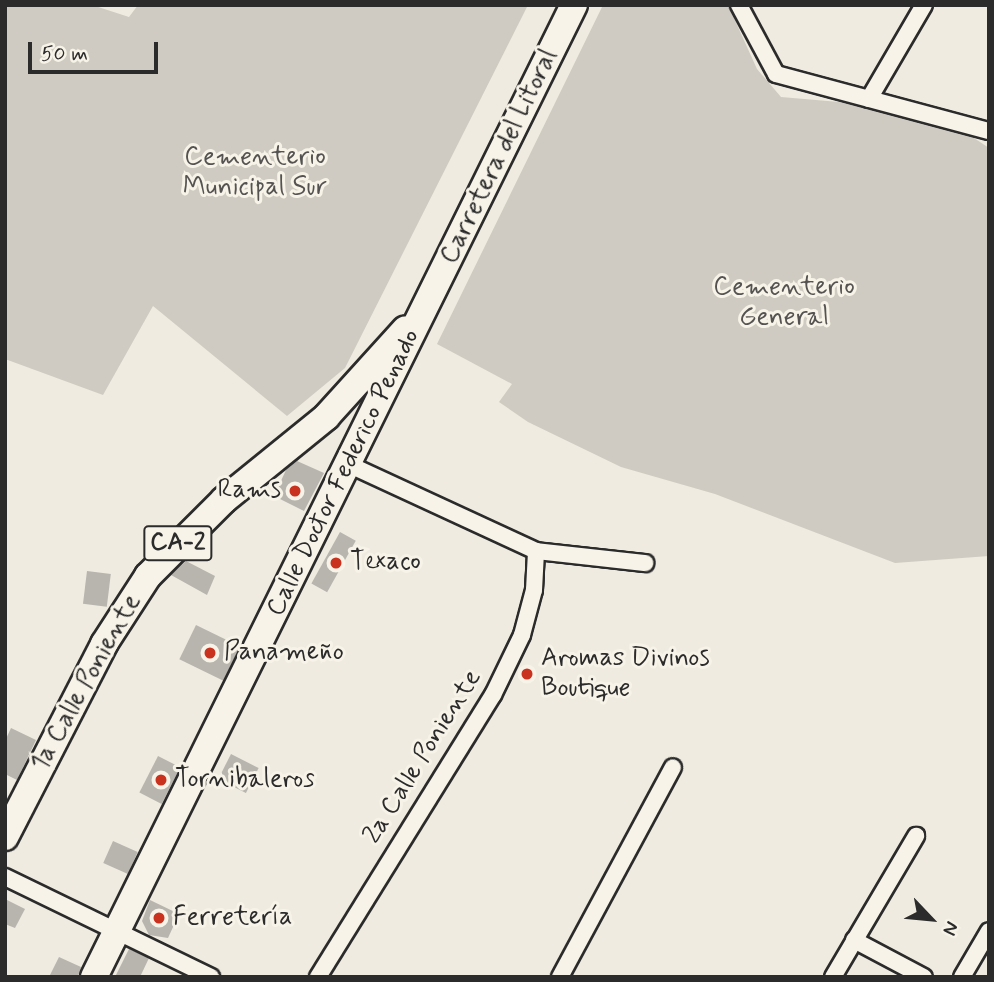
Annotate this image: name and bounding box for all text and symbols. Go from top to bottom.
scale bar [32,28,161,72]
text: 50 m [41,40,88,68]
street label: Carretera del Litoral [434,44,566,270]
park label: Cementerio Municipal Sur [182,142,328,204]
park label: Cementerio General [713,272,855,334]
street label: Calle Doctor Federico Penado [261,325,427,621]
place label: Rams [217,475,281,507]
marker: Rams [287,483,303,499]
road number: CA-2 [143,522,213,564]
place label: Texaco [350,547,421,579]
marker: Texaco [328,555,344,571]
street label: 1a Calle Poniente [25,589,149,777]
place label: Panameño [224,637,344,669]
place label: Aromas Divinos Boutique [541,643,715,704]
marker: Panameño [202,645,218,661]
street label: 2a Calle Poniente [357,664,489,850]
marker: Aromas Divinos Boutique [519,666,535,682]
place label: Tornibaleros [175,764,315,796]
marker: Tornibaleros [153,772,169,788]
north arrow [896,884,966,954]
place label: Ferretería [173,902,292,934]
marker: Ferretería [151,910,167,926]
text: N [936,917,964,940]

